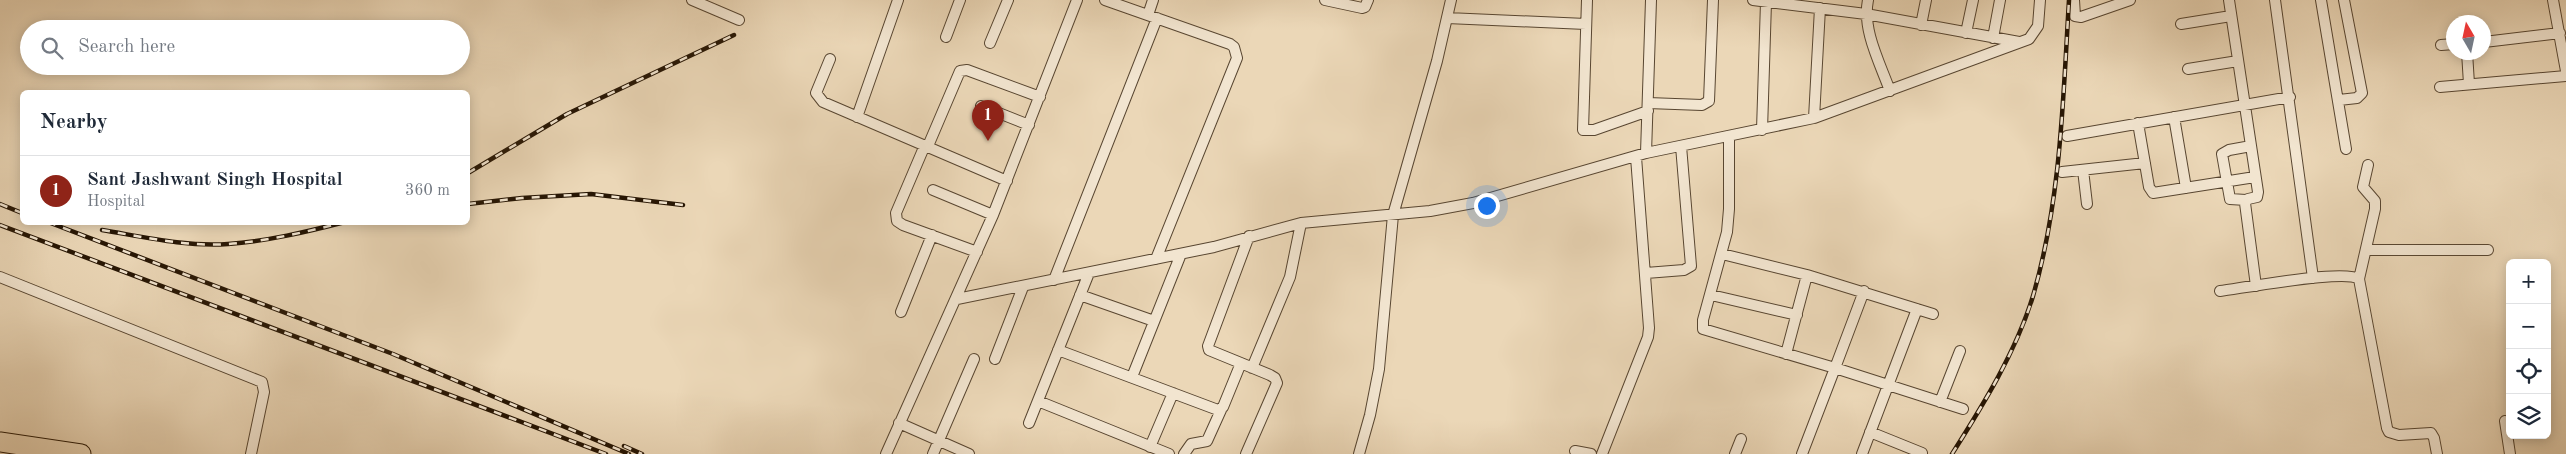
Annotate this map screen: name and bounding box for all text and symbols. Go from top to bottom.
north arrow [2446,15,2491,60]
search box [20,20,470,75]
icon: search [38,34,66,62]
text: Search here [78,38,175,57]
pin: 1 [972,100,1004,141]
text: Nearby [40,112,108,133]
text: Sant Jashwant Singh Hospital [87,171,343,190]
text: 1 [51,183,61,199]
text: 360 m [405,183,450,199]
your location [1474,193,1500,219]
text: Hospital [87,194,145,210]
map controls [2506,259,2551,439]
button: + [2506,259,2551,304]
button: − [2506,304,2551,349]
button: locate [2506,349,2551,394]
button: layers [2506,394,2551,439]

